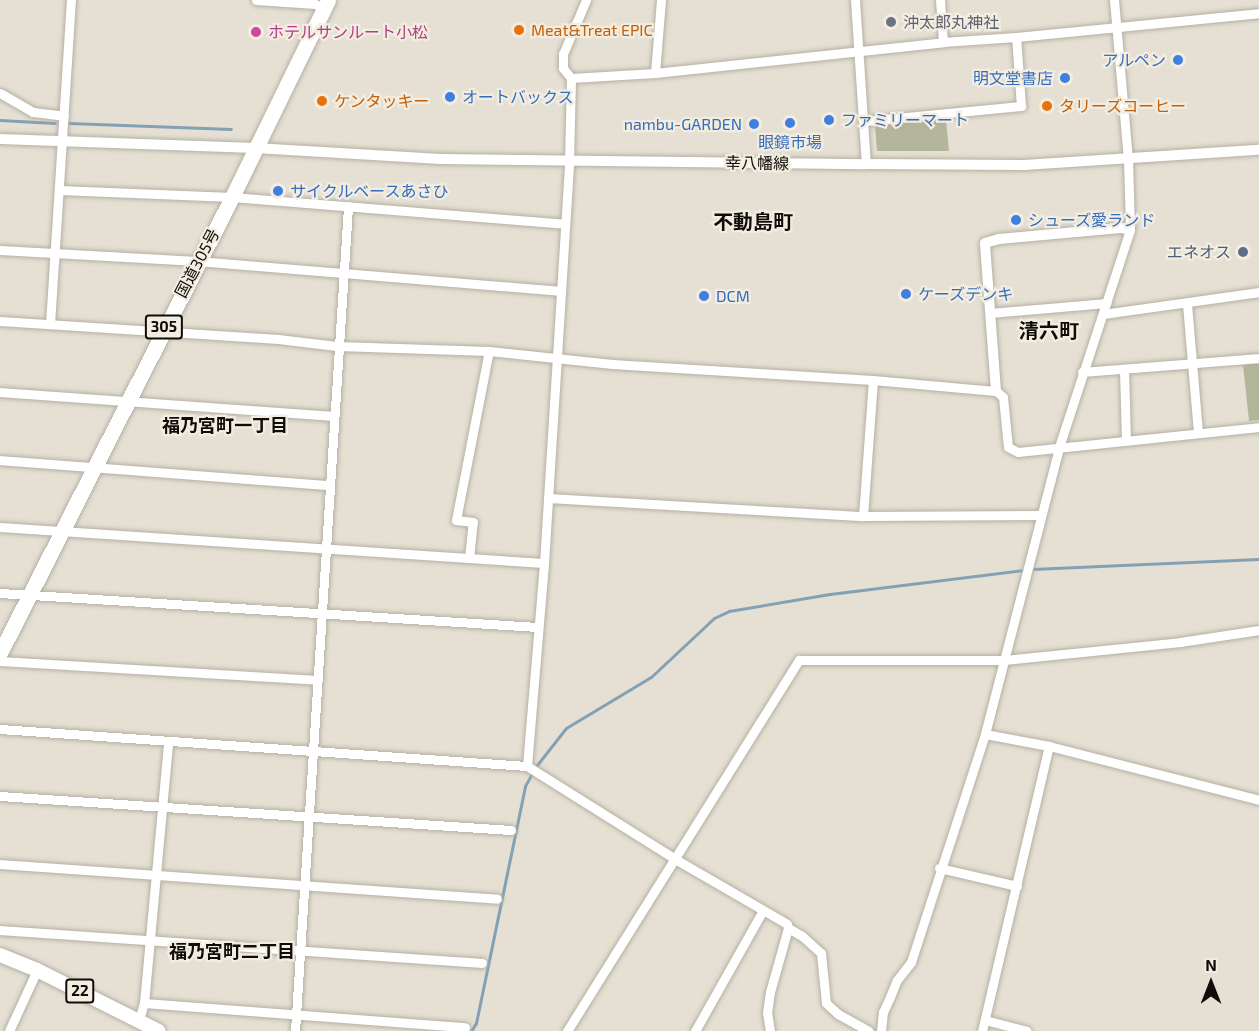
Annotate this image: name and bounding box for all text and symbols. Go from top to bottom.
place label: 沖太郎丸神社 [903,12,999,32]
marker: 沖太郎丸神社 [884,15,898,29]
place label: Meat&Treat EPIC [531,20,653,40]
place label: ホテルサンルート小松 [268,22,428,42]
marker: Meat&Treat EPIC [512,23,526,37]
marker: ホテルサンルート小松 [249,25,263,39]
place label: アルペン [1102,50,1166,70]
marker: アルペン [1171,53,1185,67]
place label: 明文堂書店 [973,68,1053,88]
marker: 明文堂書店 [1058,71,1072,85]
place label: オートバックス [462,87,574,107]
marker: オートバックス [443,90,457,104]
place label: ケンタッキー [334,91,430,111]
marker: ケンタッキー [315,94,329,108]
place label: タリーズコーヒー [1059,96,1187,116]
marker: タリーズコーヒー [1040,99,1054,113]
place label: ファミリーマート [841,110,969,130]
marker: ファミリーマート [822,113,836,127]
place label: nambu-GARDEN [624,114,742,134]
marker: 眼鏡市場 [783,116,797,130]
marker: nambu-GARDEN [747,117,761,131]
place label: 眼鏡市場 [758,132,822,152]
street label: 幸八幡線 [725,153,789,173]
place label: サイクルベースあさひ [290,181,450,201]
marker: サイクルベースあさひ [271,184,285,198]
district label: 不動島町 [713,209,793,233]
place label: シューズ愛ランド [1028,210,1156,230]
marker: シューズ愛ランド [1009,213,1023,227]
street label: 国道305号 [171,225,223,301]
place label: エネオス [1167,242,1231,262]
marker: エネオス [1236,245,1250,259]
place label: ケーズデンキ [918,284,1014,304]
place label: DCM [716,286,750,306]
marker: ケーズデンキ [899,287,913,301]
marker: DCM [697,289,711,303]
road number: 305 [144,315,184,339]
district label: 清六町 [1019,318,1079,342]
district label: 福乃宮町一丁目 [162,414,288,436]
district label: 福乃宮町二丁目 [169,940,295,962]
north arrow [1181,953,1241,1013]
text: N [1205,955,1217,974]
road number: 22 [65,979,95,1003]

